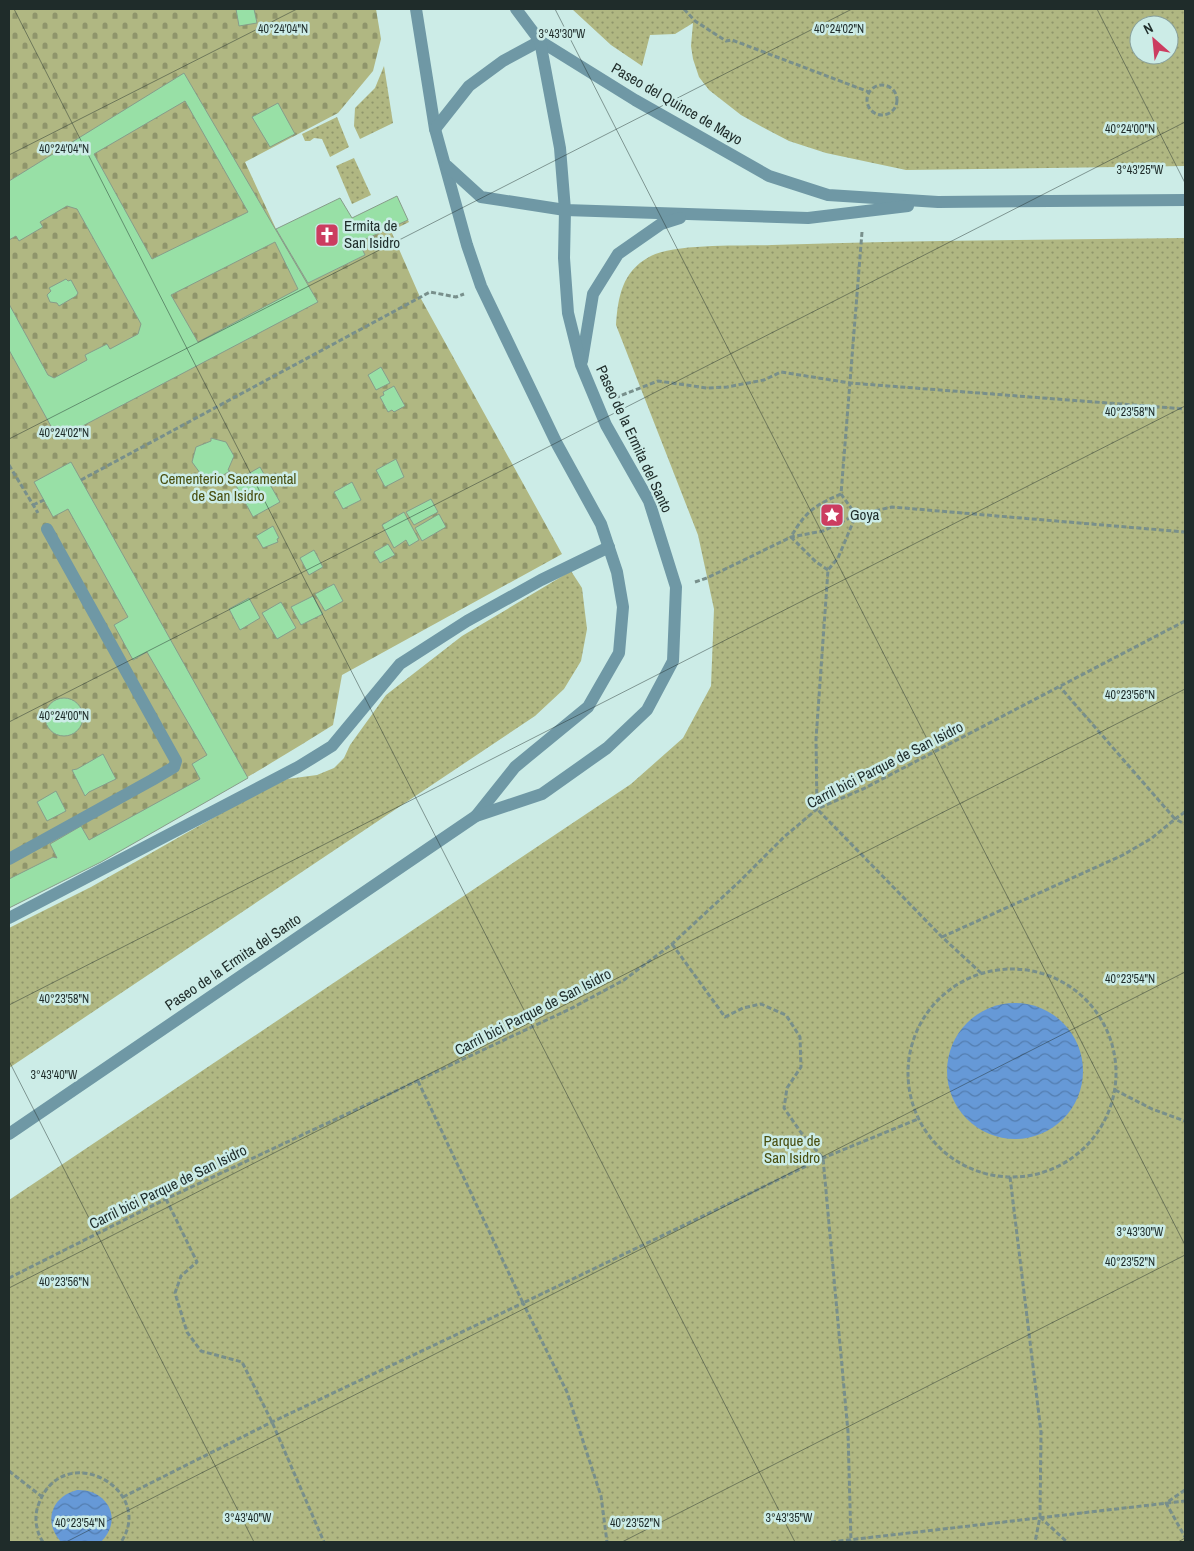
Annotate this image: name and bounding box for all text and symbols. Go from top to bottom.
north arrow [1129,15,1179,65]
text: N [1140,19,1156,38]
text: 40°24'04"N [258,21,308,37]
text: 40°24'02"N [814,21,864,37]
text: 3°43'30"W [539,26,586,42]
street label: Paseo del Quince de Mayo [608,57,747,150]
text: 40°24'00"N [1105,121,1155,137]
text: 40°24'04"N [39,141,89,157]
text: 3°43'25"W [1117,162,1164,178]
place label: Ermita de San Isidro [344,215,400,253]
church icon: Ermita de San Isidro [314,222,340,248]
street label: Paseo de la Ermita del Santo [591,362,678,516]
text: 40°23'58"N [1105,404,1155,420]
text: 40°24'02"N [39,425,89,441]
park label: Cementerio Sacramental de San Isidro [160,468,296,506]
place icon: Goya [819,502,845,528]
place label: Goya [850,504,880,525]
text: 40°23'56"N [1105,687,1155,703]
text: 40°24'00"N [39,708,89,724]
street label: Carril bici Parque de San Isidro [803,716,967,813]
street label: Paseo de la Ermita del Santo [161,908,305,1015]
street label: Carril bici Parque de San Isidro [451,963,615,1060]
text: 40°23'54"N [1105,971,1155,987]
text: 40°23'58"N [39,991,89,1007]
text: 3°43'40"W [31,1067,78,1083]
park label: Parque de San Isidro [764,1130,821,1168]
street label: Carril bici Parque de San Isidro [85,1139,250,1234]
text: 3°43'30"W [1117,1224,1164,1240]
text: 40°23'52"N [1105,1254,1155,1270]
text: 40°23'56"N [39,1274,89,1290]
text: 3°43'40"W [225,1510,272,1526]
text: 3°43'35"W [766,1510,813,1526]
text: 40°23'54"N [55,1515,105,1531]
text: 40°23'52"N [610,1515,660,1531]

